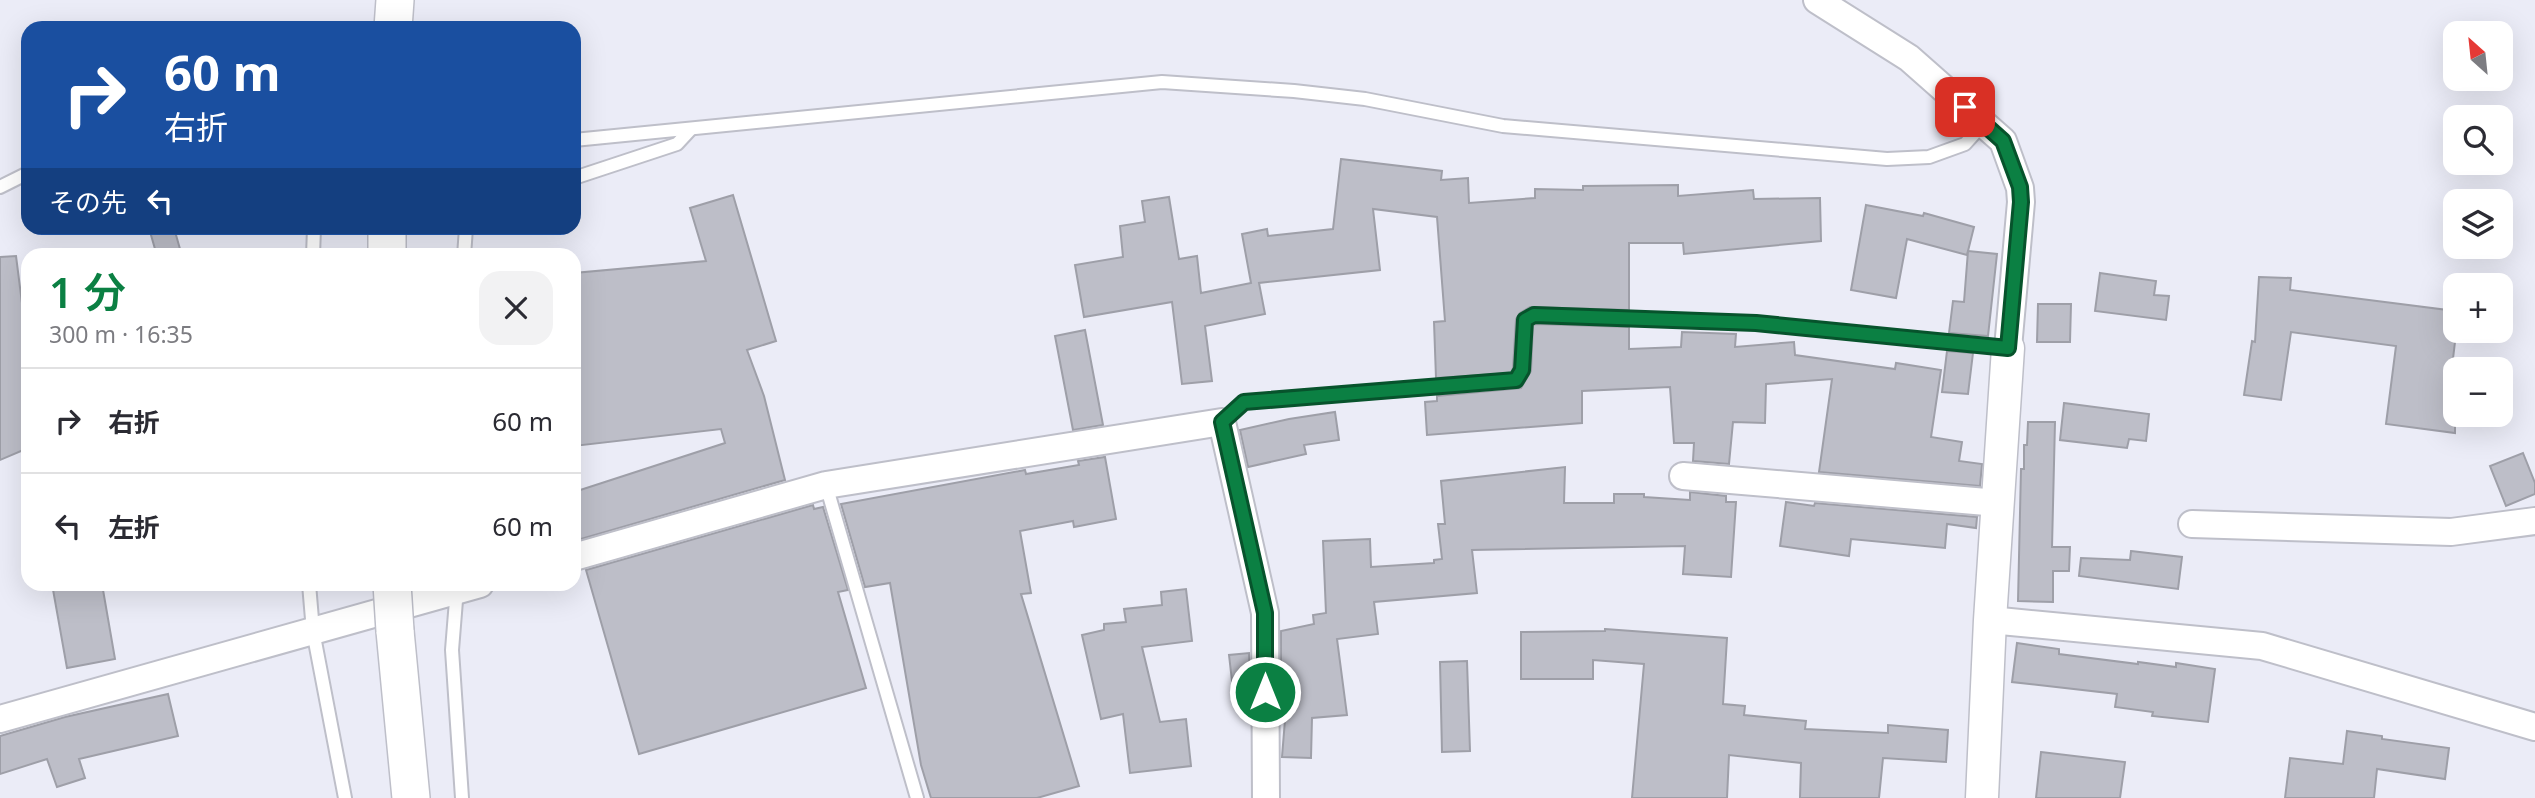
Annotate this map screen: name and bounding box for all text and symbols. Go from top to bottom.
north arrow [2443,21,2513,91]
map controls [2443,21,2513,427]
text: 60 m [164,39,281,105]
icon: right [49,49,140,140]
pin [1935,77,1995,137]
icon: arrive [1946,88,1984,126]
text: 右折 [164,105,228,148]
button: search [2443,105,2513,175]
icon: left [141,182,179,220]
text: その先 [49,184,127,220]
button: layers [2443,189,2513,259]
text: 1 分 [49,263,126,320]
button: close [479,271,553,345]
button: + [2443,273,2513,343]
text: 300 m · 16:35 [49,318,193,350]
button: − [2443,357,2513,427]
icon: right [49,402,87,440]
text: 60 m [492,403,553,439]
text: 右折 [108,404,160,440]
icon: left [49,507,87,545]
text: 60 m [492,508,553,544]
text: 左折 [108,509,160,545]
position arrow [1228,655,1302,729]

